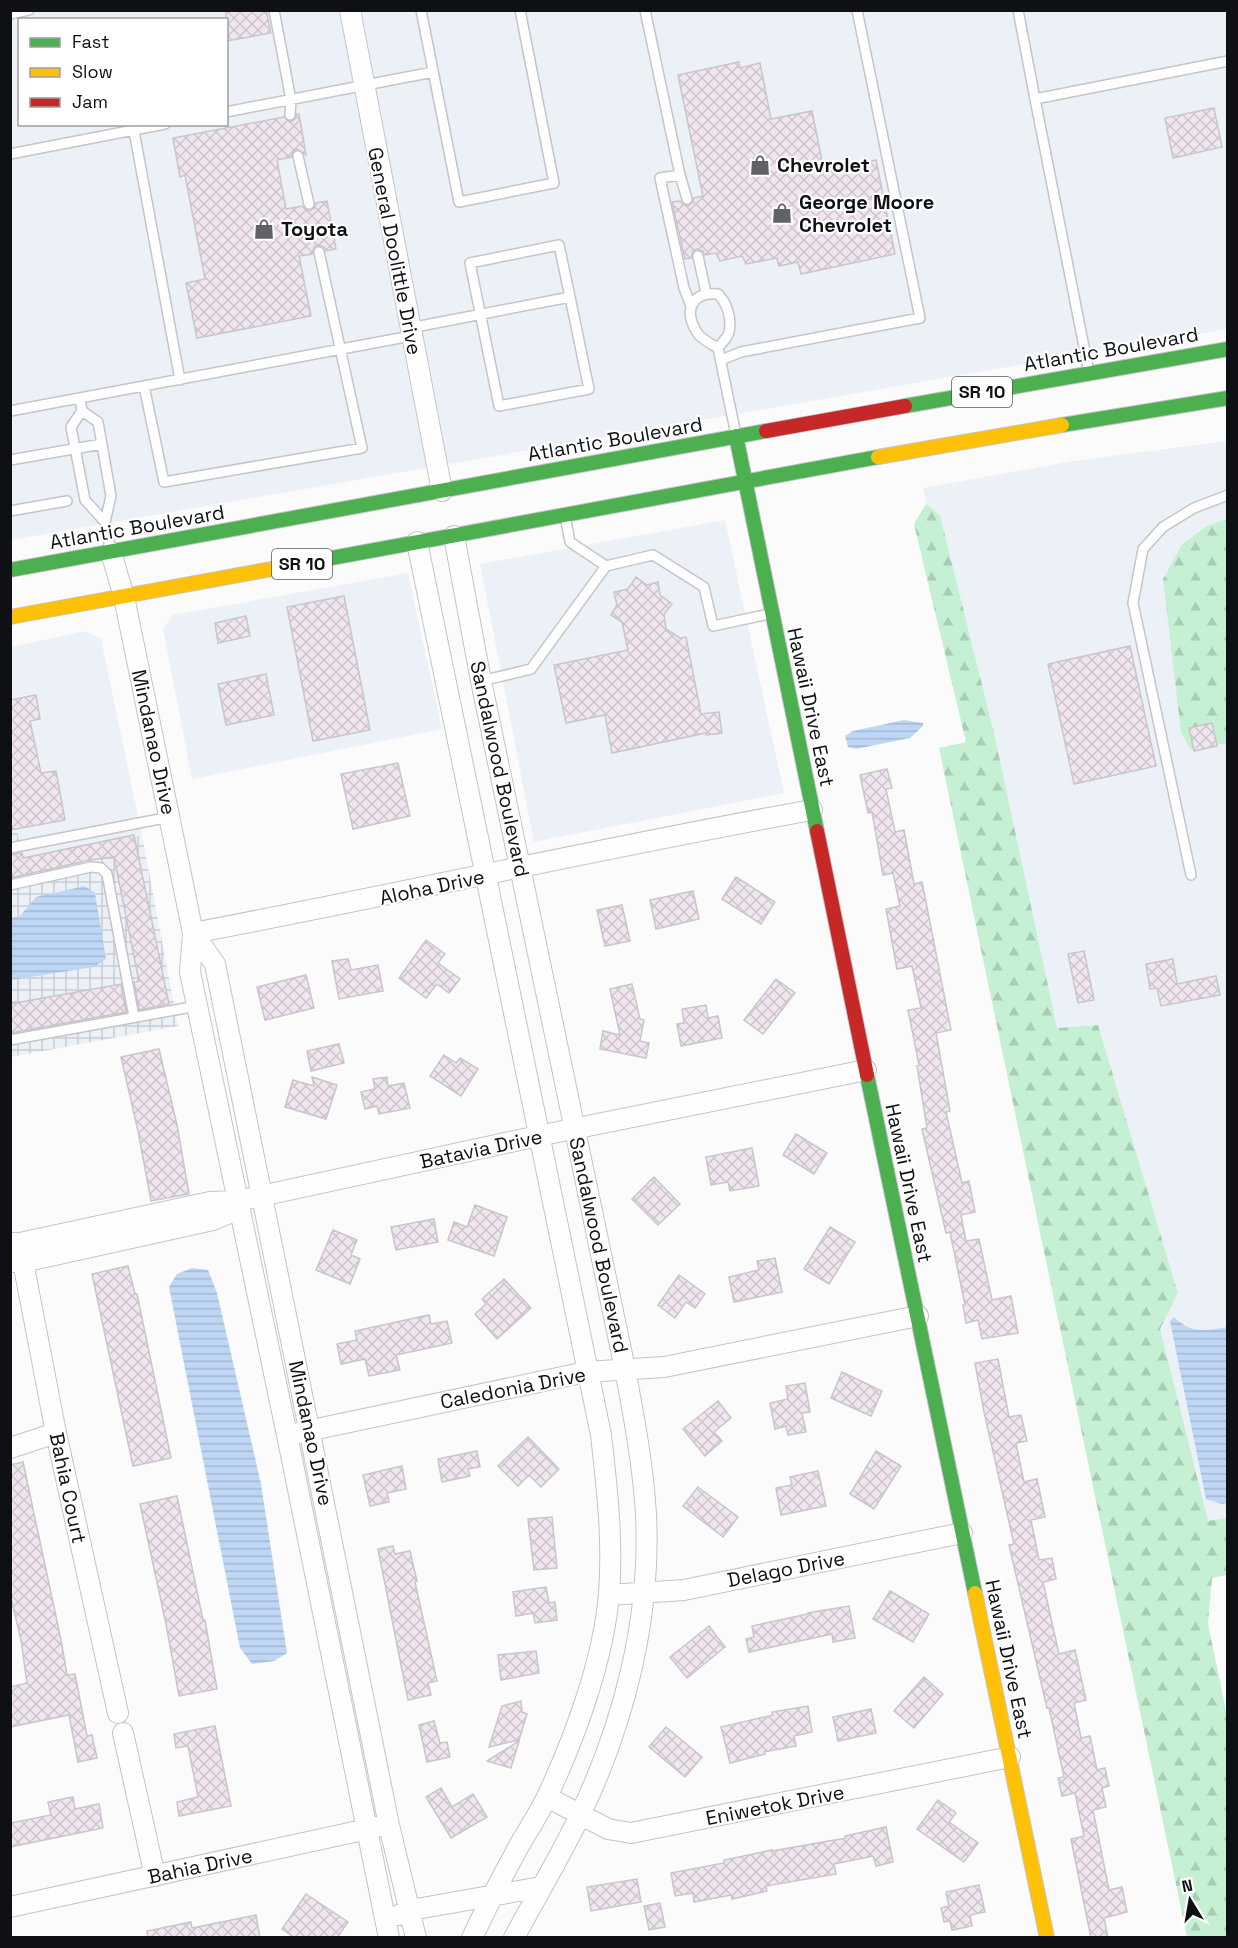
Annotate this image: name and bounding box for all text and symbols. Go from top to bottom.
legend [18,18,228,126]
text: Fast [72,30,109,53]
text: Slow [72,60,113,83]
text: Jam [72,90,108,113]
street label: General Doolittle Drive [362,145,428,357]
place label: Chevrolet [777,152,870,178]
shop icon: Chevrolet [748,153,772,177]
place label: George Moore Chevrolet [799,189,934,238]
shop icon: George Moore Chevrolet [770,201,794,225]
place label: Toyota [281,216,348,242]
shop icon: Toyota [252,217,276,241]
street label: Atlantic Boulevard [1021,321,1201,377]
road number: SR 10 [952,377,1012,407]
street label: Atlantic Boulevard [525,411,705,467]
street label: Atlantic Boulevard [47,499,227,555]
road number: SR 10 [272,549,332,579]
street label: Hawaii Drive East [781,625,841,789]
street label: Sandalwood Boulevard [464,659,536,879]
street label: Mindanao Drive [126,667,182,817]
street label: Aloha Drive [377,863,487,911]
street label: Hawaii Drive East [879,1101,939,1265]
street label: Batavia Drive [417,1123,545,1175]
street label: Sandalwood Boulevard [563,1135,635,1355]
street label: Mindanao Drive [283,1358,339,1508]
street label: Caledonia Drive [438,1361,588,1415]
street label: Bahia Court [44,1430,92,1546]
street label: Delago Drive [725,1545,847,1593]
street label: Hawaii Drive East [979,1577,1039,1741]
street label: Eniwetok Drive [703,1779,847,1831]
street label: Bahia Drive [145,1842,255,1890]
north arrow [1160,1870,1220,1930]
text: N [1180,1874,1195,1897]

